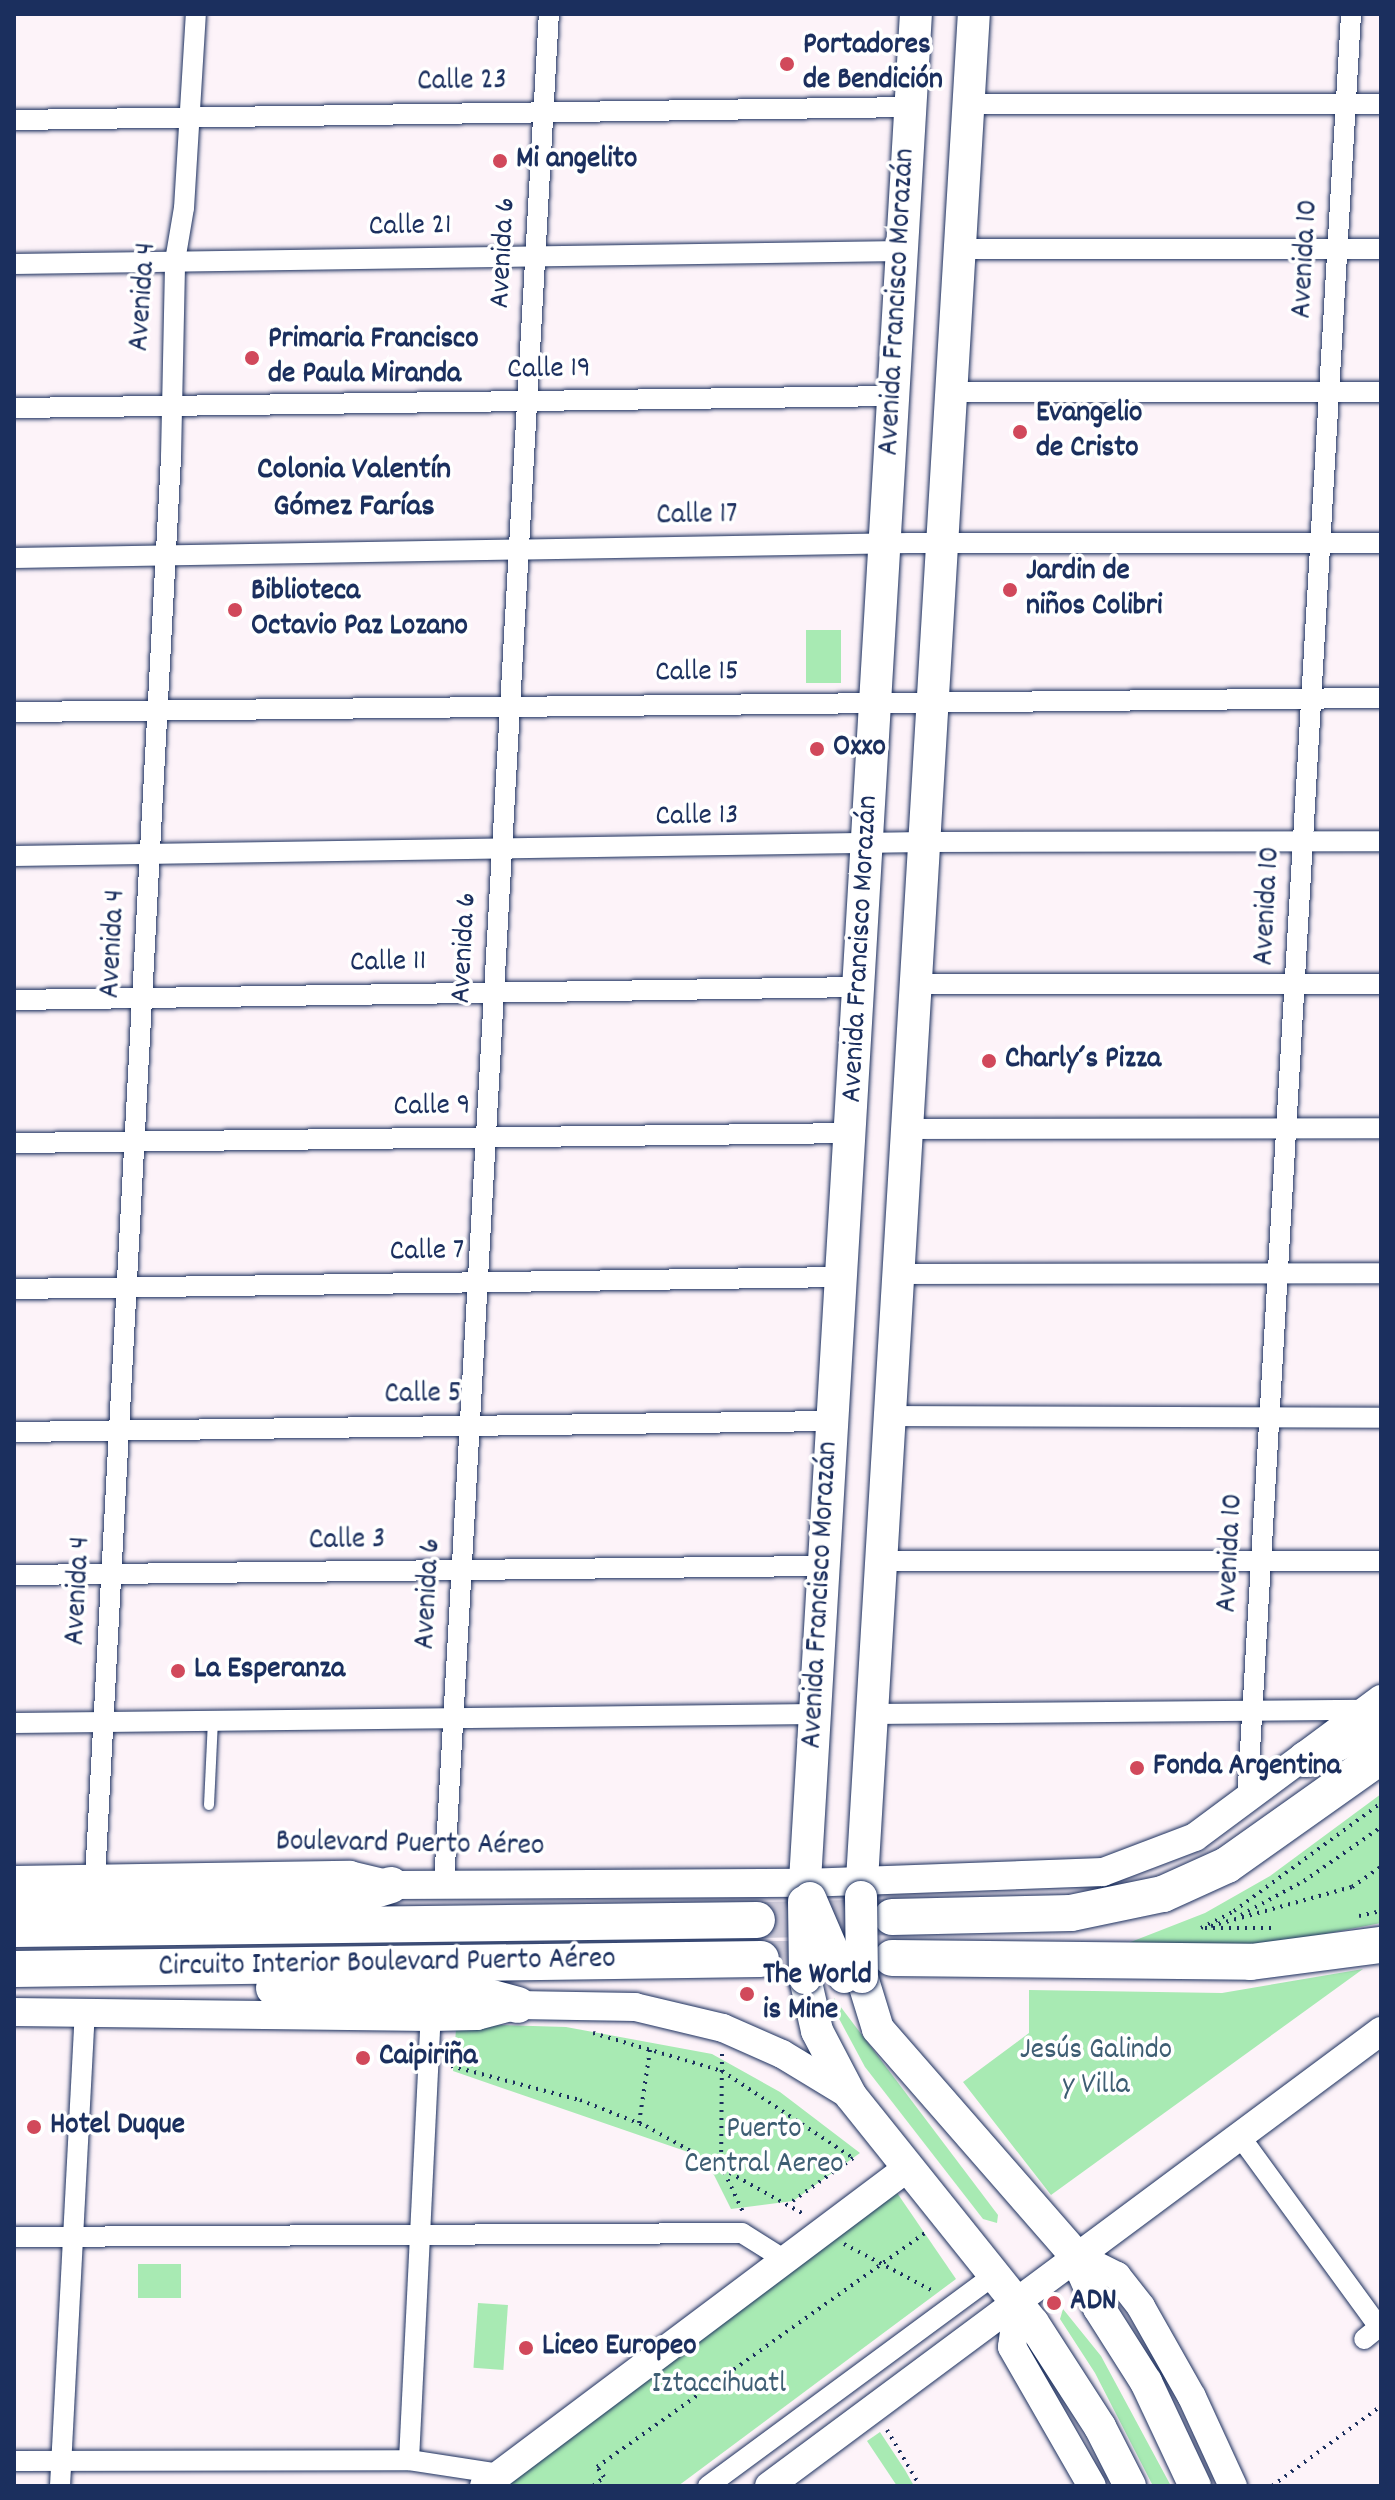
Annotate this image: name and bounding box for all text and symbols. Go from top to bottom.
place label: Portadores de Bendición [803,29,943,100]
marker: Portadores de Bendición [778,55,796,73]
street label: Calle 23 [417,64,507,102]
place label: Mi angelito [516,143,637,179]
street label: Avenida Francisco Morazán [873,147,925,457]
marker: Mi angelito [491,152,509,170]
street label: Avenida 6 [484,197,526,309]
street label: Avenida 10 [1286,198,1328,320]
street label: Calle 21 [368,209,452,247]
street label: Avenida 4 [123,241,167,353]
place label: Primaria Francisco de Paula Miranda [268,323,479,394]
marker: Primaria Francisco de Paula Miranda [243,349,261,367]
street label: Calle 19 [507,352,591,390]
place label: Evangelio de Cristo [1036,397,1142,468]
marker: Evangelio de Cristo [1011,423,1029,441]
district label: Colonia Valentín Gómez Farías [257,453,451,528]
street label: Calle 17 [656,498,738,536]
place label: Jardin de niños Colibri [1026,555,1162,626]
place label: Biblioteca Octavio Paz Lozano [251,575,468,646]
marker: Jardin de niños Colibri [1001,581,1019,599]
marker: Biblioteca Octavio Paz Lozano [226,601,244,619]
street label: Calle 15 [655,655,739,693]
place label: Oxxo [833,731,886,767]
marker: Oxxo [808,740,826,758]
street label: Avenida Francisco Morazán [836,794,888,1104]
street label: Calle 13 [655,799,739,837]
street label: Avenida 10 [1248,845,1290,967]
street label: Avenida 4 [94,889,136,999]
street label: Avenida 6 [445,892,487,1004]
street label: Calle 11 [350,945,426,983]
place label: Charly´s Pizza [1005,1043,1161,1079]
marker: Charly´s Pizza [980,1052,998,1070]
street label: Calle 9 [393,1089,471,1127]
street label: Calle 7 [389,1234,465,1272]
street label: Calle 5 [384,1377,462,1415]
street label: Avenida Francisco Morazán [796,1440,848,1750]
street label: Avenida 10 [1211,1492,1253,1614]
street label: Calle 3 [308,1523,386,1561]
street label: Avenida 4 [59,1536,101,1646]
street label: Avenida 6 [409,1538,451,1650]
place label: La Esperanza [194,1653,345,1689]
marker: La Esperanza [169,1662,187,1680]
place label: Fonda Argentina [1153,1750,1341,1786]
marker: Fonda Argentina [1128,1759,1146,1777]
street label: Boulevard Puerto Aéreo [275,1826,545,1866]
street label: Circuito Interior Boulevard Puerto Aéreo [158,1943,616,1987]
place label: The World is Mine [763,1959,872,2030]
marker: The World is Mine [738,1985,756,2003]
park label: Jesús Galindo y Villa [1020,2034,1172,2104]
place label: Caipiriña [379,2040,477,2076]
marker: Caipiriña [354,2049,372,2067]
place label: Hotel Duque [50,2109,185,2145]
park label: Puerto Central Aereo [684,2113,844,2184]
marker: Hotel Duque [25,2118,43,2136]
place label: ADN [1070,2285,1117,2321]
marker: ADN [1045,2294,1063,2312]
place label: Liceo Europeo [542,2330,697,2366]
marker: Liceo Europeo [517,2339,535,2357]
park label: Iztaccihuatl [652,2368,786,2404]

